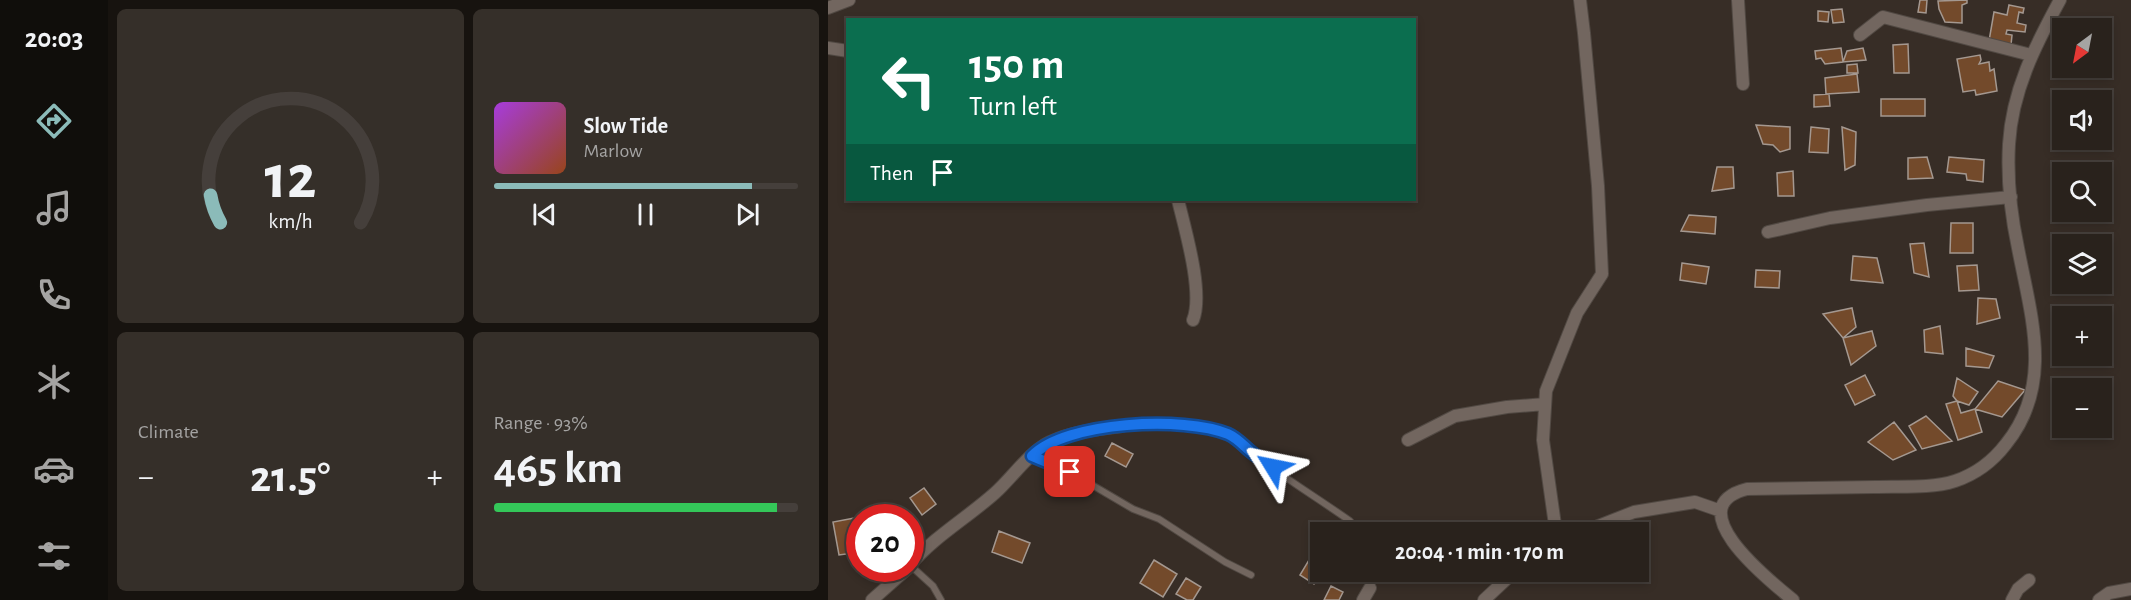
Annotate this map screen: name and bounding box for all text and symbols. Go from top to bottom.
north arrow [2052,18,2112,78]
map controls [2052,18,2112,438]
text: 20:03 [25,25,83,52]
icon: left [870,42,948,120]
text: 150 m [969,44,1064,86]
button: sound [2052,90,2112,150]
text: Turn left [969,93,1057,120]
icon: directions [33,100,75,142]
text: Slow Tide [584,115,668,137]
text: Marlow [584,141,643,161]
text: 12 [264,147,316,209]
icon: arrive [926,156,959,189]
text: Then [870,162,914,184]
button: search [2052,162,2112,222]
icon: music [33,187,75,229]
icon: previous [528,198,561,231]
icon: pause [629,198,662,231]
icon: next [731,198,764,231]
text: km/h [268,212,312,233]
button: layers [2052,234,2112,294]
icon: phone [33,274,75,316]
button: + [2052,306,2112,366]
icon: climate [33,361,75,403]
button: − [2052,378,2112,438]
text: Range · 93% [494,413,588,433]
text: Climate [138,422,199,442]
position arrow [1241,435,1305,499]
text: 465 km [494,446,623,491]
pin [1044,446,1095,497]
icon: car [33,448,75,490]
text: 21.5° [250,455,330,500]
icon: arrive [1053,455,1086,488]
text: − [138,461,154,494]
text: + [427,461,442,494]
speed limit sign: 20 [846,504,924,582]
icon: filters [33,535,75,577]
text: 20:04 · 1 min · 170 m [1395,541,1564,563]

